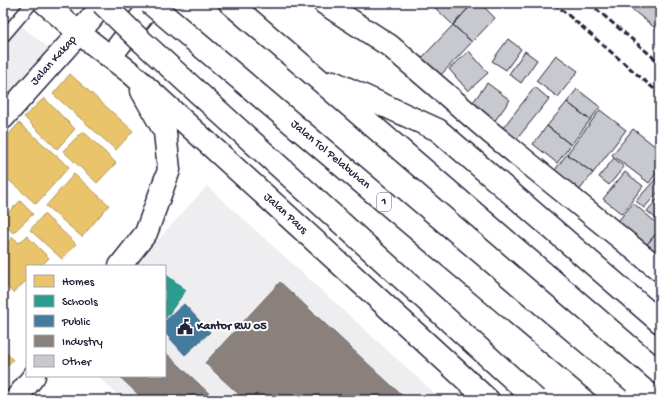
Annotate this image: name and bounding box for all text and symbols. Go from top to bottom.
street label: Jalan Kakap [28,33,80,89]
street label: Jalan Tol Pelabuhan [287,117,373,193]
street label: Jalan Paus [260,191,310,238]
road number: 1 [377,193,391,211]
legend [26,265,166,377]
text: Homes [62,276,95,290]
text: Schools [62,296,98,310]
text: Public [61,316,91,330]
public building icon: Kantor RW 05 [176,318,194,336]
place label: Kantor RW 05 [196,320,267,334]
text: Industry [62,336,103,350]
text: Other [62,356,93,370]

